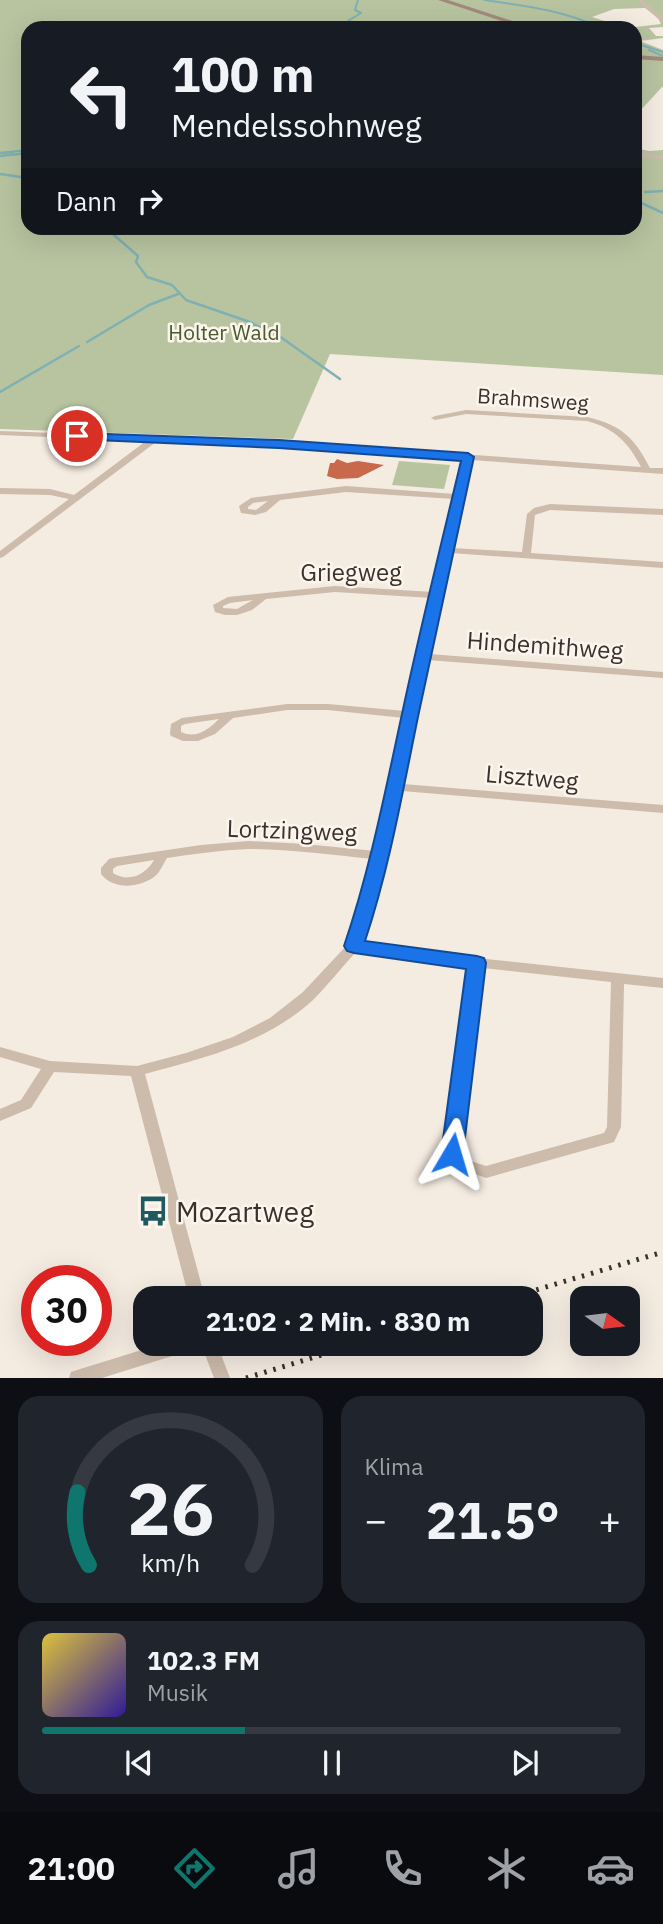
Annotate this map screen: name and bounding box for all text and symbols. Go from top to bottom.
text: 100 m [171,42,315,105]
icon: left [56,49,147,140]
text: Mendelssohnweg [171,104,422,146]
icon: right [131,182,169,220]
text: Dann [56,184,117,218]
park label: Holter Wald [168,318,280,346]
street label: Brahmsweg [476,381,590,417]
pin [47,406,107,466]
icon: arrive [58,417,96,455]
street label: Griegweg [300,556,402,588]
street label: Hindemithweg [466,624,625,666]
street label: Lisztweg [484,757,580,797]
street label: Lortzingweg [226,812,358,848]
position arrow [415,1117,489,1191]
place label: Mozartweg [176,1193,314,1230]
bus stop icon: Mozartweg [136,1194,170,1228]
speed limit sign: 30 [21,1265,112,1356]
north arrow [570,1286,640,1356]
map controls [570,1286,640,1356]
text: 21:02 · 2 Min. · 830 m [206,1304,470,1338]
text: Klima [365,1451,423,1481]
text: 26 [127,1461,214,1556]
text: 21.5° [426,1486,560,1553]
text: − [365,1495,387,1544]
text: + [598,1495,621,1544]
text: km/h [141,1546,200,1579]
text: 102.3 FM [147,1643,260,1677]
text: Musik [147,1677,208,1707]
icon: previous [120,1744,158,1782]
icon: pause [313,1744,351,1782]
icon: next [506,1744,544,1782]
icon: directions [170,1844,219,1893]
icon: music [274,1844,323,1893]
icon: phone [378,1844,427,1893]
icon: climate [482,1844,531,1893]
icon: car [586,1844,635,1893]
text: 21:00 [28,1847,115,1889]

